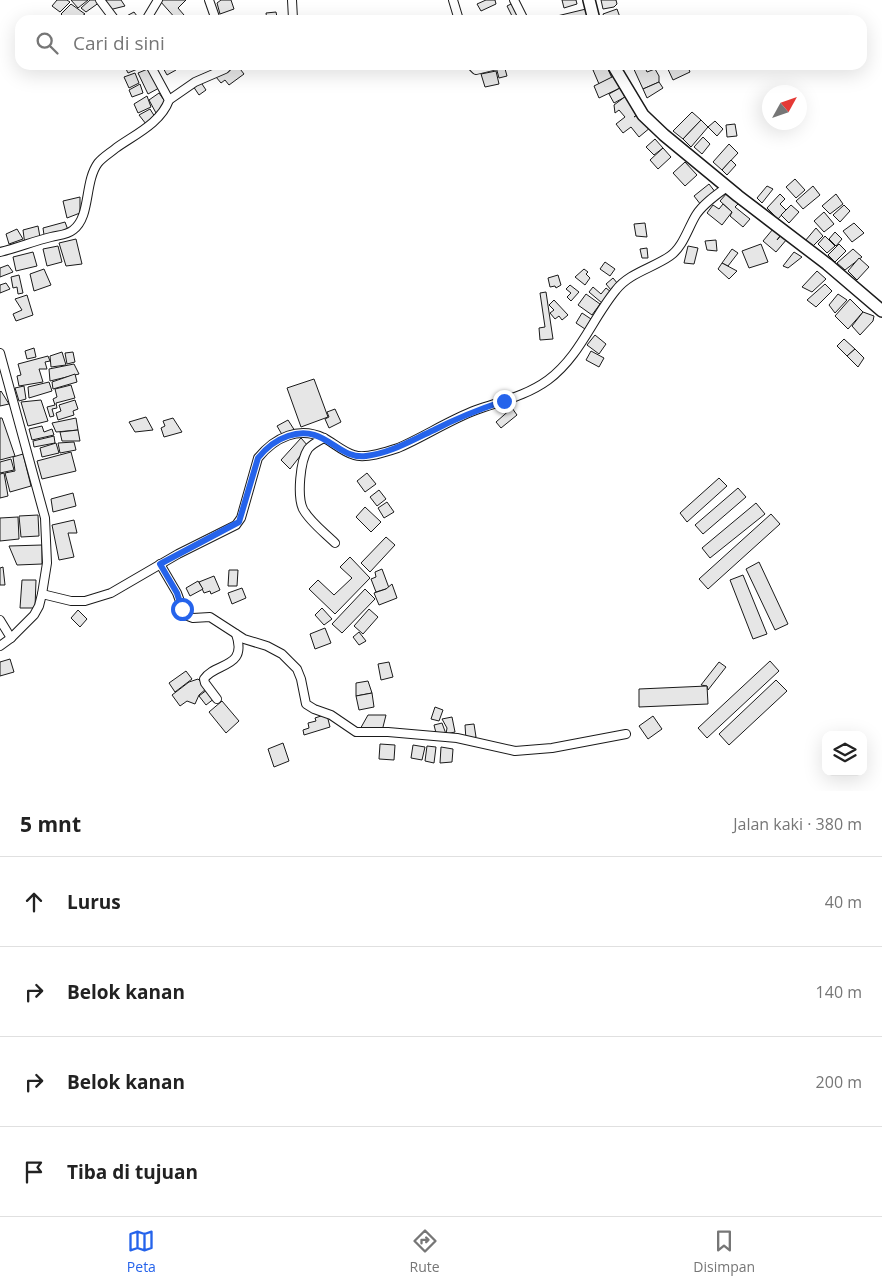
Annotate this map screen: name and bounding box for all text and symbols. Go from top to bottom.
search box [15,15,867,70]
icon: search [33,29,61,57]
text: Cari di sini [73,30,165,56]
north arrow [762,85,807,130]
route end [493,390,516,413]
route start [171,598,194,621]
map controls [822,731,867,776]
button: layers [822,731,867,776]
text: 5 mnt [20,810,81,838]
text: Jalan kaki · 380 m [733,813,862,835]
icon: ahead [20,888,48,916]
text: Lurus [67,889,121,915]
text: 40 m [825,891,862,913]
icon: right [20,978,48,1006]
text: Belok kanan [67,979,185,1005]
text: 140 m [816,981,862,1003]
icon: right [20,1068,48,1096]
text: Belok kanan [67,1069,185,1095]
text: 200 m [816,1071,862,1093]
icon: arrive [20,1158,48,1186]
text: Tiba di tujuan [67,1159,198,1185]
tab: Peta [127,1227,156,1276]
tab: Rute [410,1227,440,1276]
tab: Disimpan [693,1227,755,1276]

